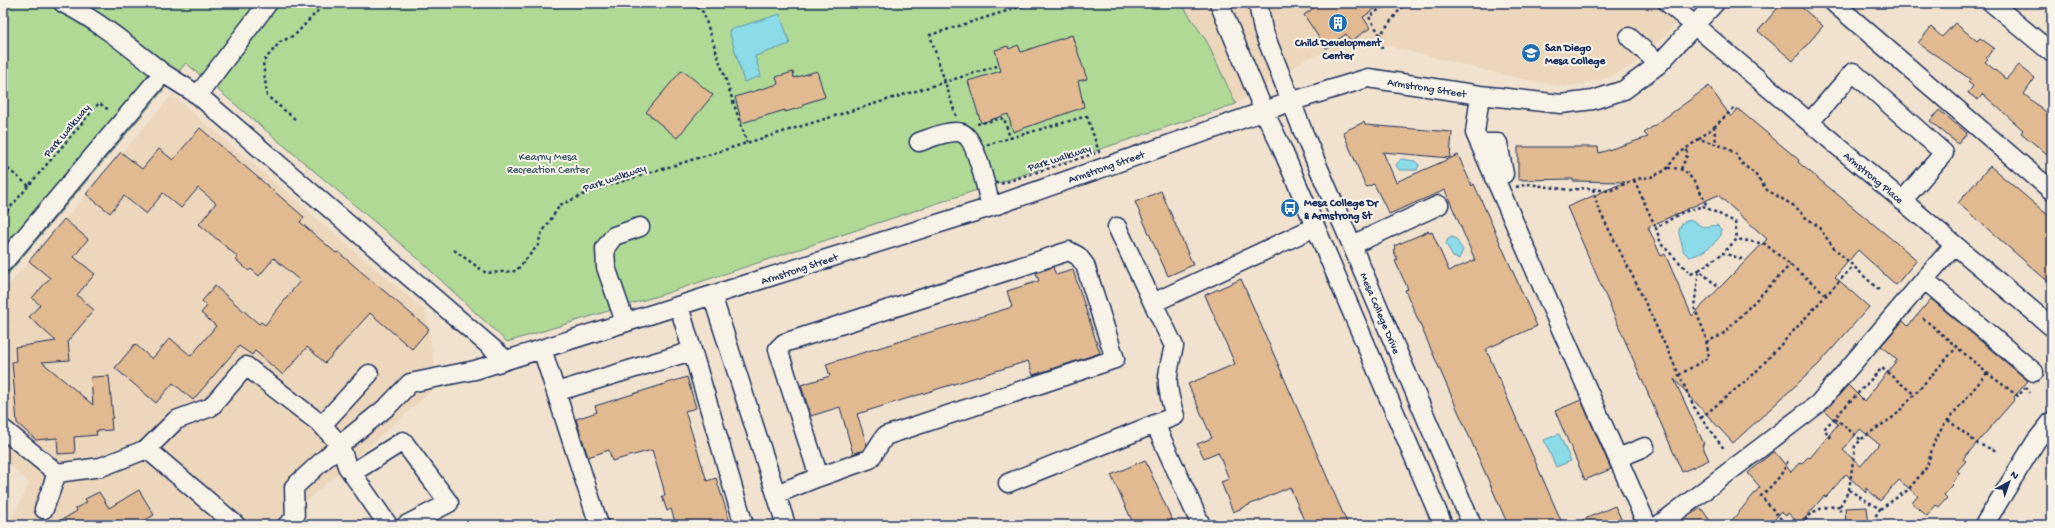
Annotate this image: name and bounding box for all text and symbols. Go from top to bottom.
building icon: Child Development Center [1327,12,1349,34]
place label: Child Development Center [1294,37,1382,63]
school or university icon: San Diego Mesa College [1520,42,1542,64]
place label: San Diego Mesa College [1545,43,1607,69]
street label: Armstrong Street [1386,77,1468,101]
street label: Park walkway [41,102,94,161]
street label: Park walkway [1026,143,1093,175]
street label: Armstrong Street [1067,149,1148,187]
street label: Armstrong Place [1840,150,1905,207]
park label: Kearny Mesa Recreation Center [507,152,590,177]
street label: Park walkway [581,162,648,196]
bus stop icon: Mesa College Dr & Armstrong St [1279,197,1301,219]
place label: Mesa College Dr & Armstrong St [1304,198,1379,224]
street label: Armstrong Street [760,251,841,288]
street label: Mesa College Drive [1357,271,1402,356]
north arrow [1989,462,2029,502]
text: N [2008,469,2021,483]

